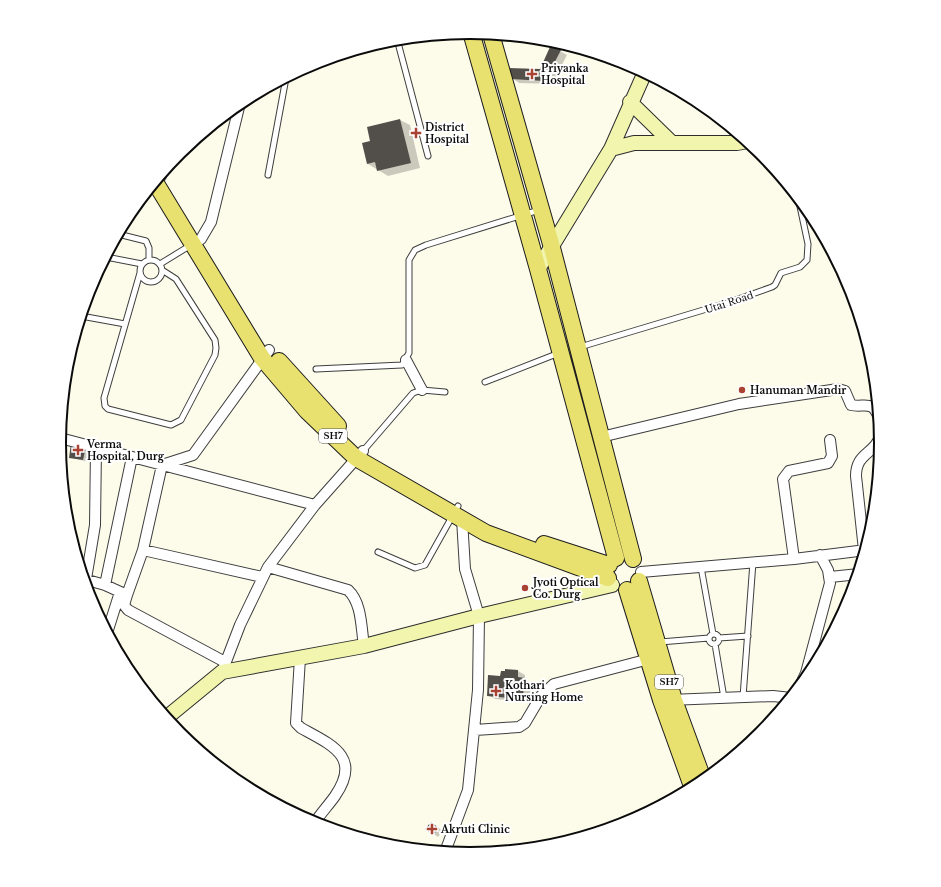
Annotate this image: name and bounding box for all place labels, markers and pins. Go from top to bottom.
place label: Priyanka Hospital [541,62,589,87]
marker: Priyanka Hospital [526,68,538,80]
place label: District Hospital [425,121,470,146]
marker: District Hospital [410,127,422,139]
place label: Hanuman Mandir [750,384,846,397]
marker: Hanuman Mandir [737,385,747,395]
place label: Verma Hospital, Durg [86,438,165,463]
marker: Verma Hospital, Durg [72,444,84,456]
place label: Jyoti Optical Co. Durg [531,576,599,601]
marker: Jyoti Optical Co. Durg [520,583,530,593]
place label: Kothari Nursing Home [505,679,583,704]
marker: Kothari Nursing Home [490,685,502,697]
marker: Akruti Clinic [426,823,438,835]
place label: Akruti Clinic [440,823,510,836]

